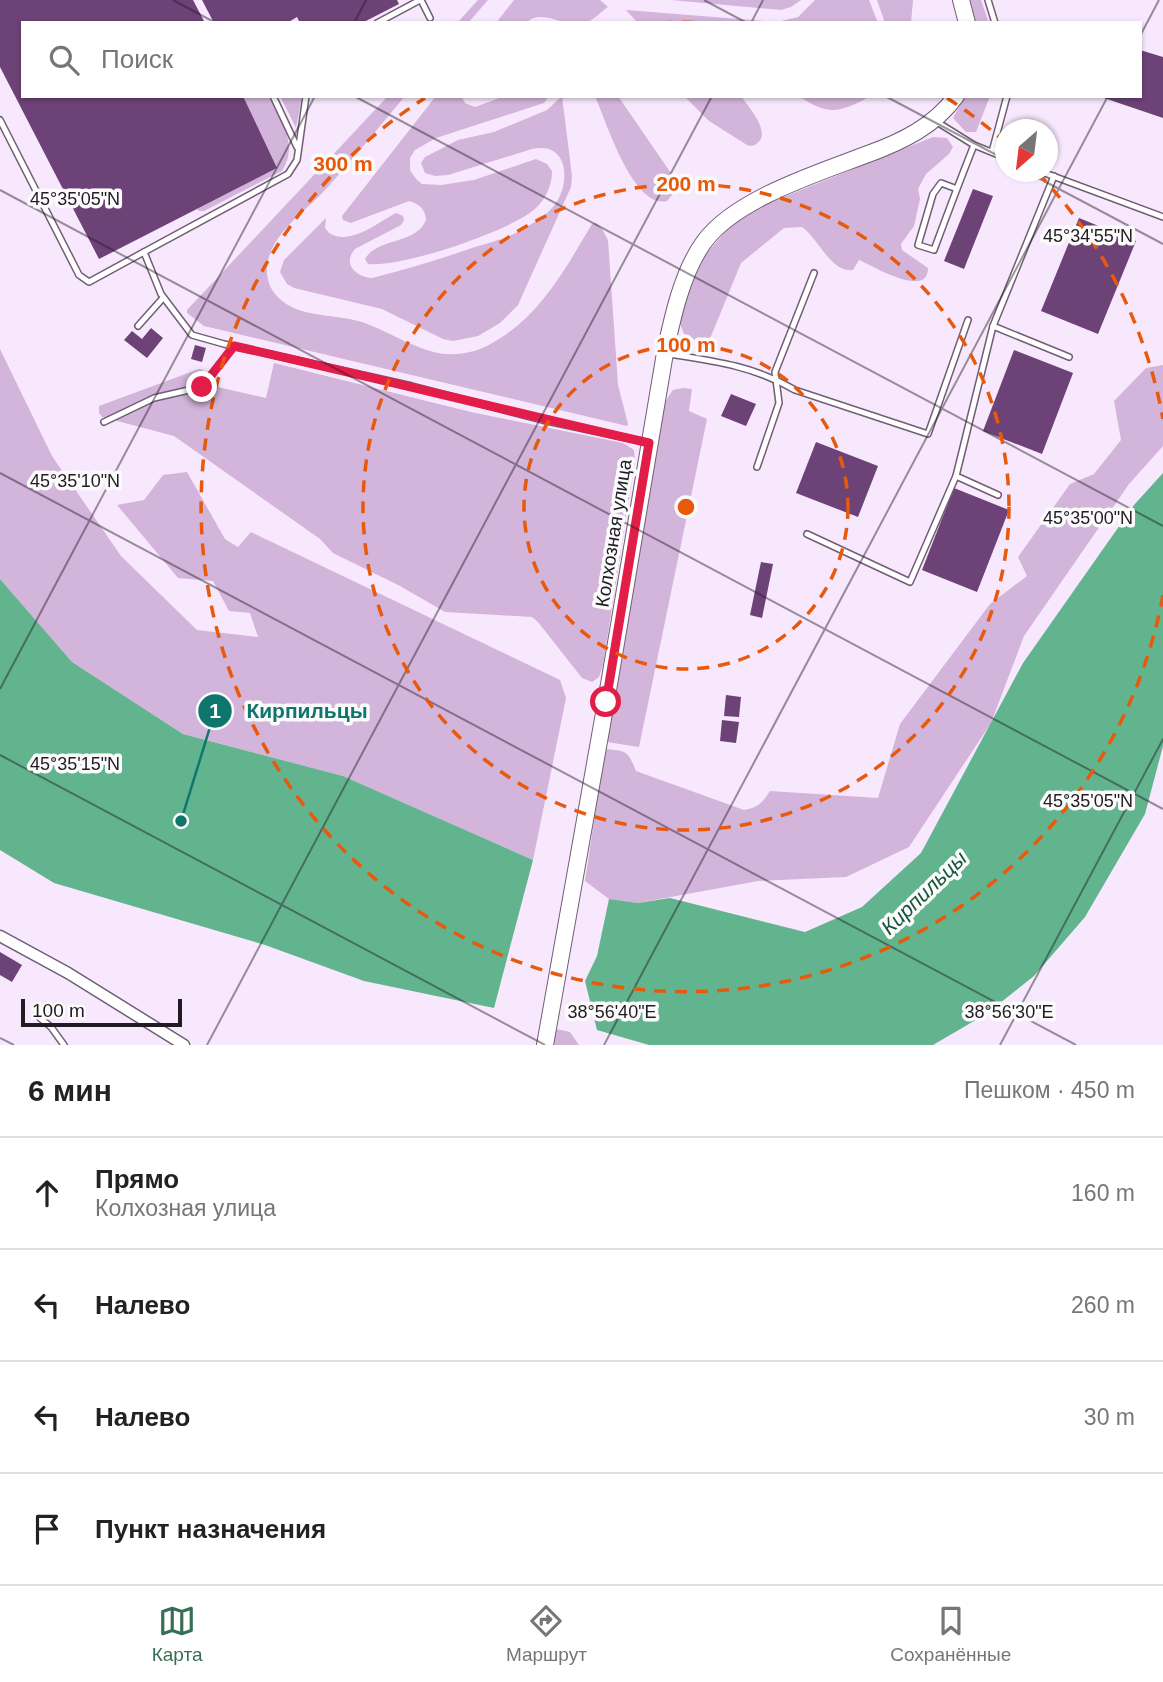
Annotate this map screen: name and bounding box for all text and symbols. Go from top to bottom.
search box [21,21,1142,98]
icon: search [45,41,83,79]
text: Поиск [101,44,173,74]
north arrow [995,119,1058,182]
text: 300 m [313,152,373,175]
text: 200 m [656,172,716,195]
text: 45°35'05"N [30,189,120,209]
text: 45°34'55"N [1043,226,1133,246]
text: 100 m [656,333,716,356]
route end [186,371,217,402]
street label: Колхозная улица [591,457,636,609]
text: 45°35'10"N [30,471,120,491]
centre of rings [674,495,698,519]
text: 45°35'00"N [1043,508,1133,528]
route start [590,686,621,717]
callout: Кирпильцы [197,690,381,732]
text: 1 [209,699,221,722]
text: Кирпильцы [246,699,368,722]
text: 45°35'15"N [30,754,120,774]
text: 45°35'05"N [1043,791,1133,811]
water label: Кирпильцы [876,846,971,939]
scale bar [21,996,182,1028]
text: 100 m [32,1000,85,1021]
text: 38°56'40"E [567,1002,657,1022]
text: 38°56'30"E [964,1002,1054,1022]
text: 6 мин [28,1074,112,1107]
text: Пешком · 450 m [964,1077,1135,1103]
text: Прямо [95,1164,179,1194]
icon: ahead [28,1174,66,1212]
text: 160 m [1071,1180,1135,1206]
text: Колхозная улица [95,1195,276,1221]
icon: left [28,1286,66,1324]
text: Налево [95,1290,190,1320]
text: 260 m [1071,1292,1135,1318]
icon: left [28,1398,66,1436]
text: Налево [95,1402,190,1432]
text: 30 m [1084,1404,1135,1430]
icon: arrive [28,1510,66,1548]
text: Пункт назначения [95,1514,326,1544]
tab: Карта [152,1602,203,1666]
tab: Маршрут [506,1602,587,1666]
tab: Сохранённые [890,1602,1011,1666]

